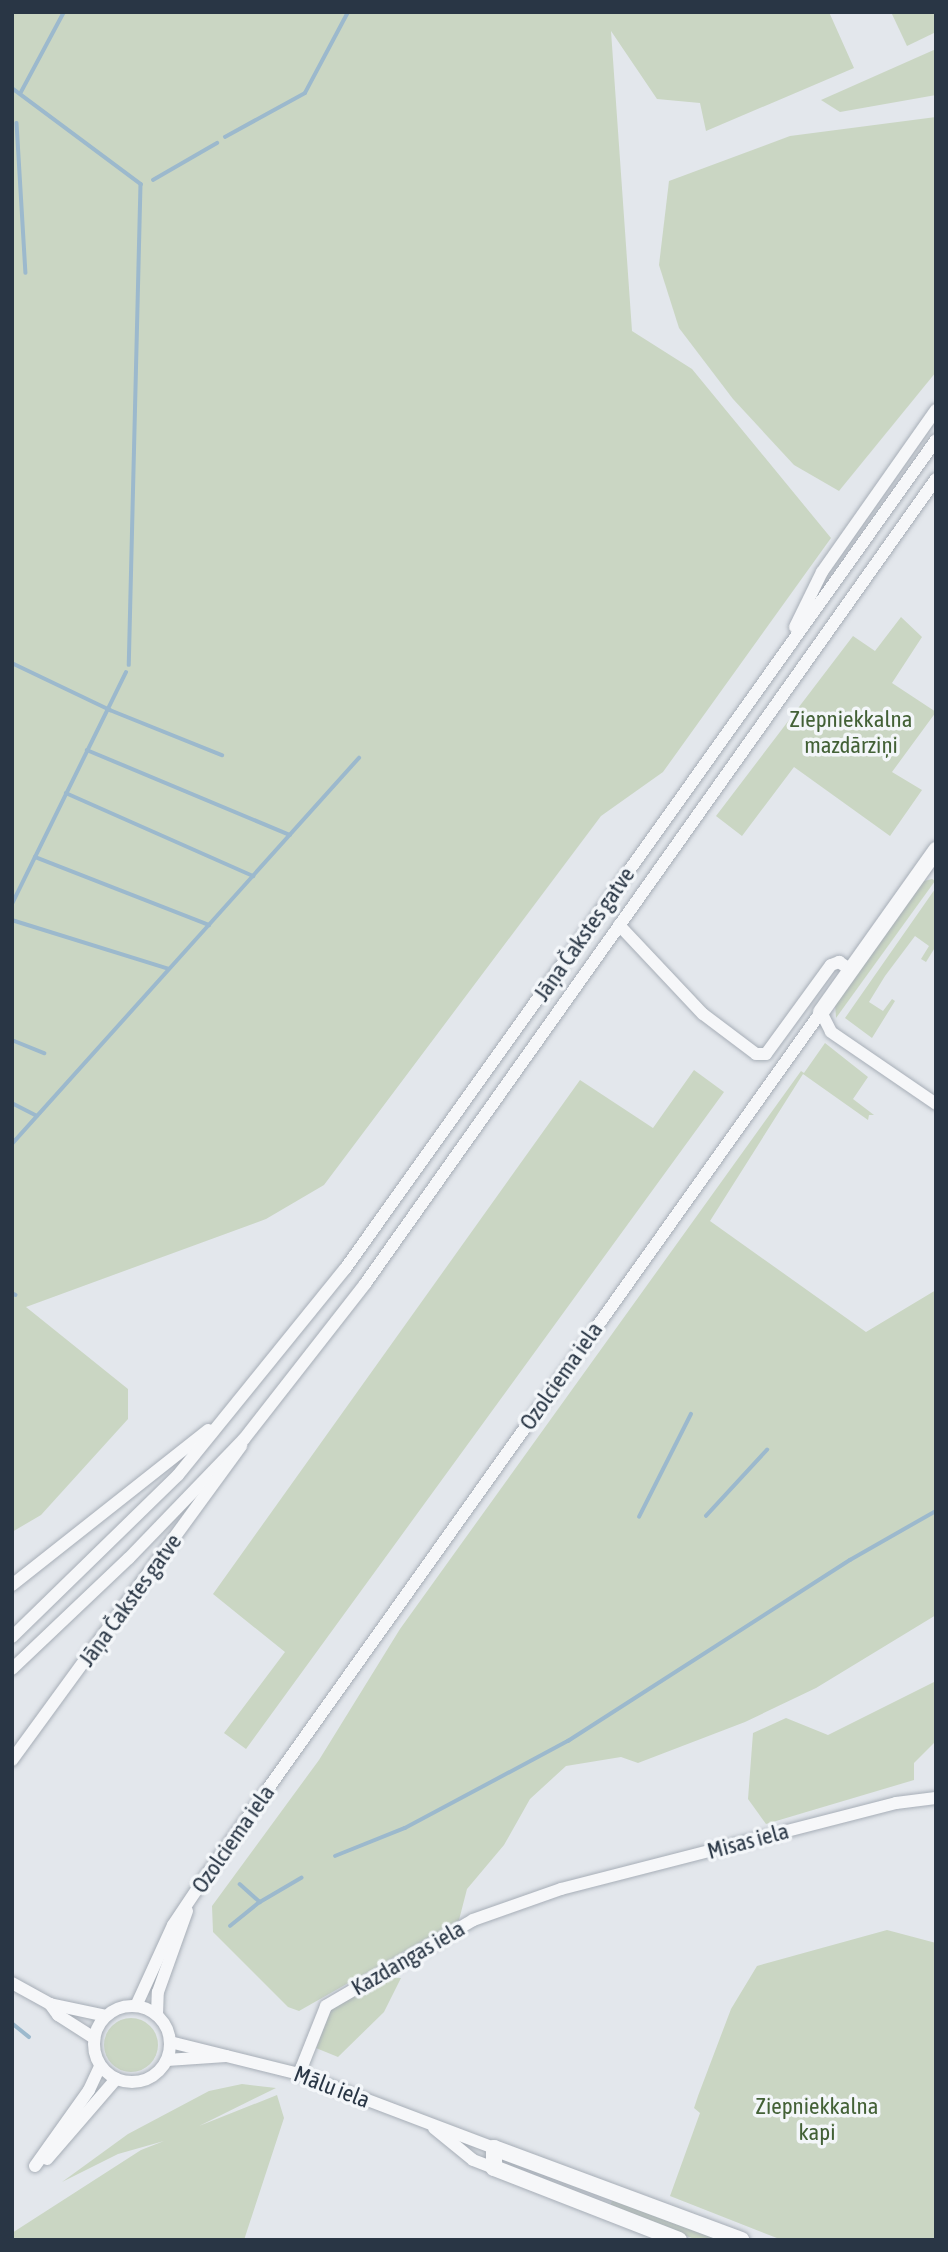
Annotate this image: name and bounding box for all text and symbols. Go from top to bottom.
park label: Ziepniekkalna mazdārziņi [790,705,912,759]
street label: Jāņa Čakstes gatve [528,862,640,1006]
street label: Ozolciema iela [514,1317,608,1435]
street label: Jāņa Čakstes gatve [73,1528,187,1672]
street label: Ozolciema iela [186,1780,280,1898]
street label: Misas iela [704,1817,792,1865]
street label: Kazdangas iela [346,1914,470,2002]
street label: Mālu iela [290,2060,374,2114]
park label: Ziepniekkalna kapi [756,2092,878,2146]

